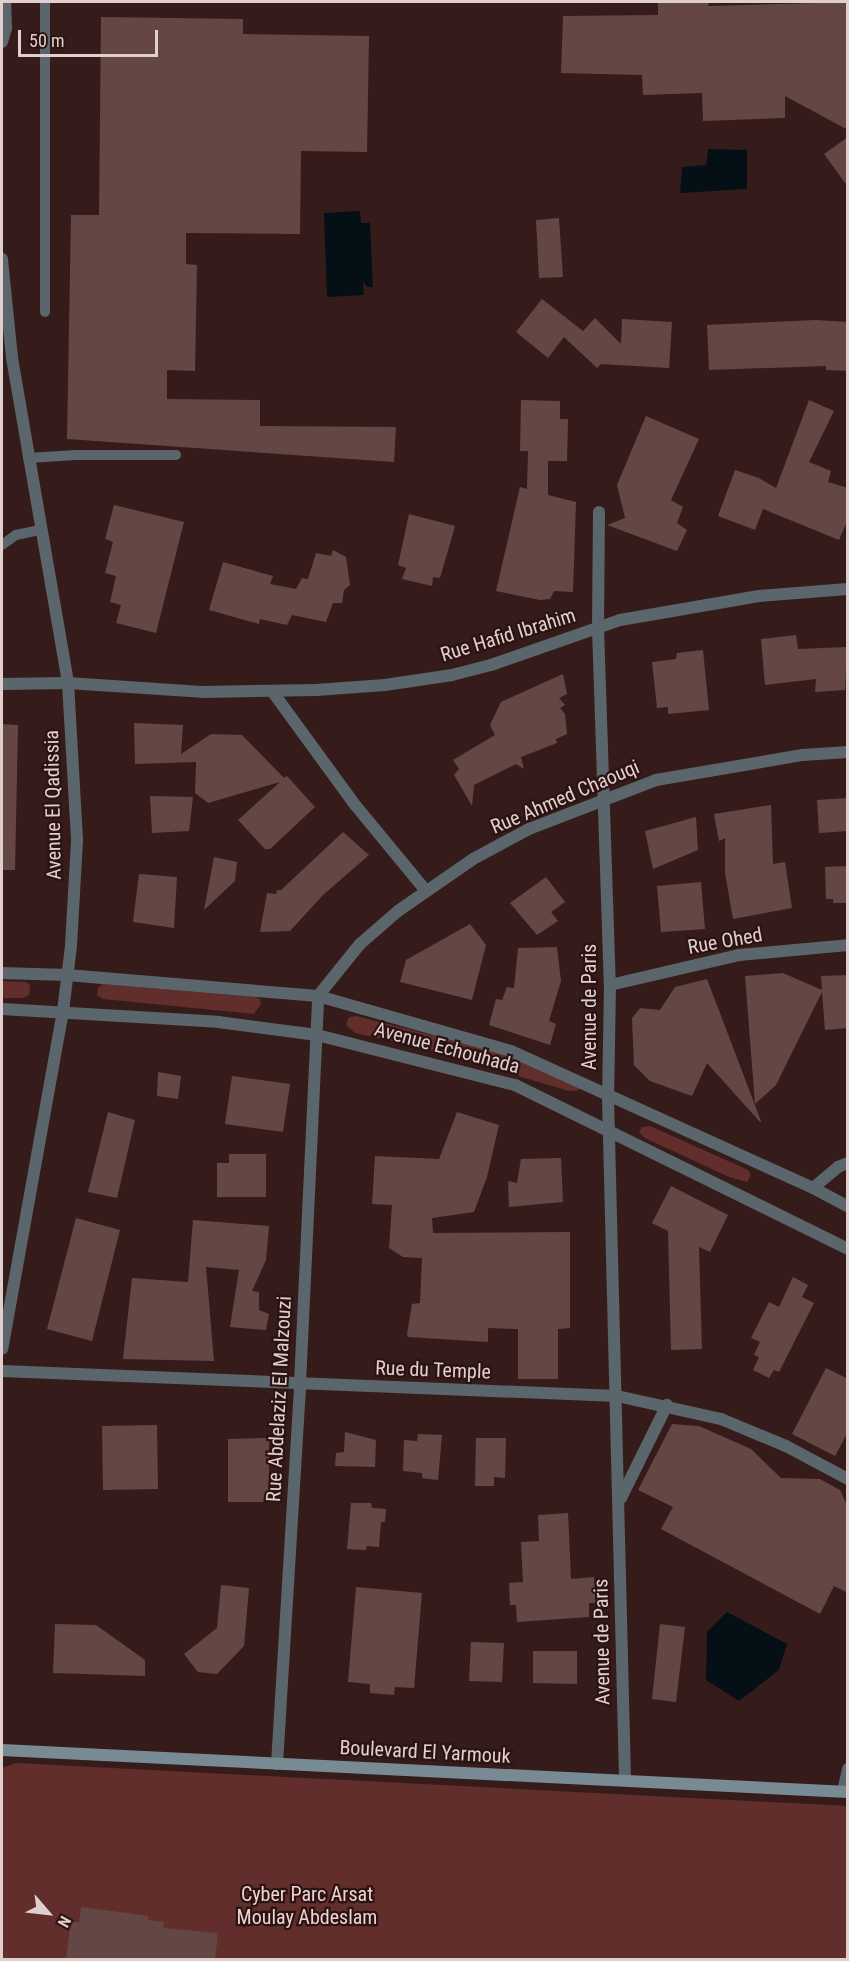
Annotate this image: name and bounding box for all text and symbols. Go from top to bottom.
scale bar [21,18,160,56]
text: 50 m [29,30,64,51]
street label: Rue Hafid Ibrahim [438,603,578,667]
street label: Avenue El Qadissia [40,730,66,880]
street label: Rue Ahmed Chaouqi [487,755,643,839]
street label: Rue Ohed [686,923,764,959]
street label: Avenue de Paris [577,944,601,1070]
street label: Avenue Echouhada [372,1017,522,1079]
street label: Rue Abdelaziz El Malzouzi [262,1296,296,1502]
street label: Rue du Temple [375,1356,491,1384]
street label: Avenue de Paris [589,1579,615,1705]
street label: Boulevard El Yarmouk [339,1736,511,1768]
north arrow [18,1883,78,1943]
park label: Cyber Parc Arsat Moulay Abdeslam [237,1883,377,1930]
text: N [54,1913,75,1930]

